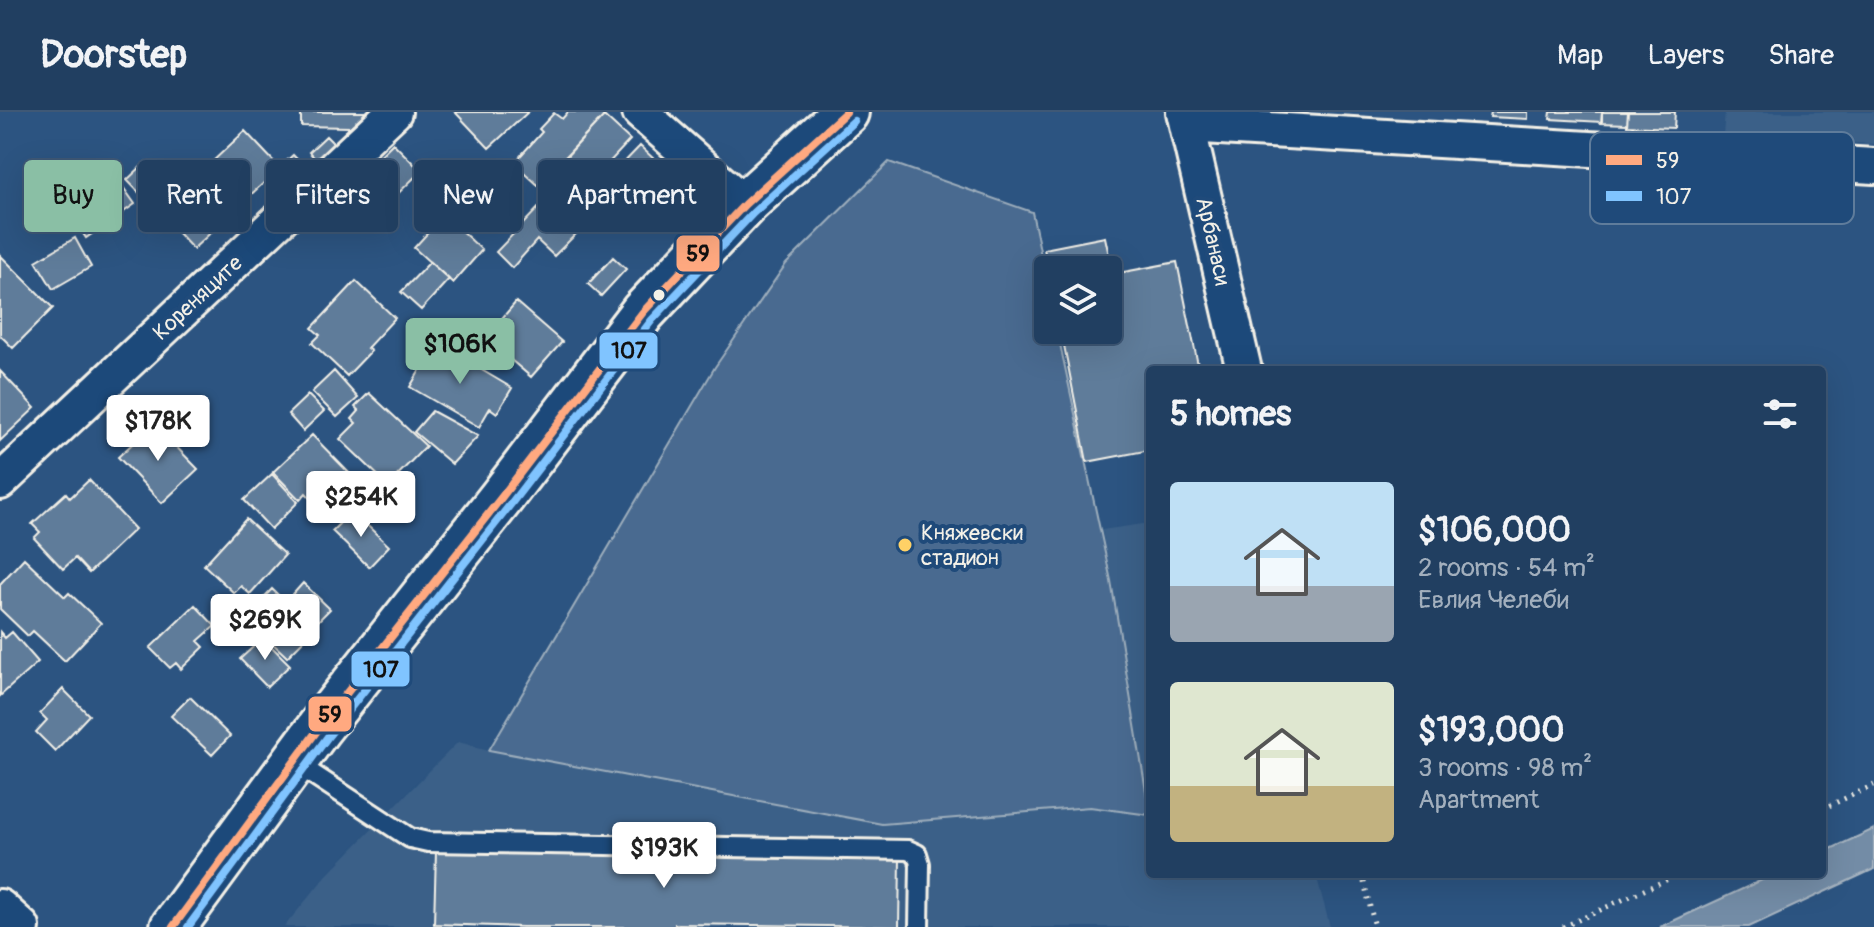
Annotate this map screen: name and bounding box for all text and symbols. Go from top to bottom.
text: Doorstep [40,31,187,79]
text: Map [1557,38,1603,73]
text: Layers [1647,38,1724,73]
text: Share [1768,38,1834,73]
legend [1590,132,1854,224]
text: 59 [1656,147,1679,175]
chip: Buy [24,160,122,232]
chip: Rent [138,160,250,232]
chip: Filters [266,160,398,232]
chip: New [414,160,522,232]
chip: Apartment [538,160,725,232]
text: 107 [1656,183,1692,211]
street label: Арбанаси [1189,194,1237,288]
line badge: 59 [675,234,721,273]
text: 59 [686,240,710,268]
street label: Кореняците [147,249,248,346]
map controls [1034,256,1122,344]
button: layers [1034,256,1122,344]
unlabelled marker [651,287,667,303]
pin: $106K [404,318,516,386]
text: $106K [424,328,496,360]
line badge: 107 [598,331,659,370]
text: 107 [611,337,647,365]
icon: filters [1758,392,1802,436]
text: 5 homes [1170,393,1291,436]
pin: $178K [102,395,214,463]
text: $178K [125,405,191,437]
pin: $254K [305,471,417,539]
text: $254K [324,481,398,513]
text: $106,000 [1418,509,1571,552]
icon: home [1234,514,1330,610]
place label: Княжевски стадион [921,519,1023,572]
marker: Княжевски стадион [896,536,914,554]
text: 2 rooms · 54 m² [1418,552,1595,584]
text: Евлия Челеби [1418,584,1569,616]
pin: $269K [209,594,321,662]
text: $269K [229,604,301,636]
line badge: 107 [350,650,411,688]
text: 107 [363,656,399,684]
line badge: 59 [307,695,353,733]
text: 59 [318,701,342,729]
text: $193,000 [1418,709,1565,752]
icon: home [1234,714,1330,810]
text: 3 rooms · 98 m² [1418,752,1592,784]
text: Apartment [1418,784,1539,816]
pin: $193K [608,822,720,890]
text: $193K [630,832,698,864]

